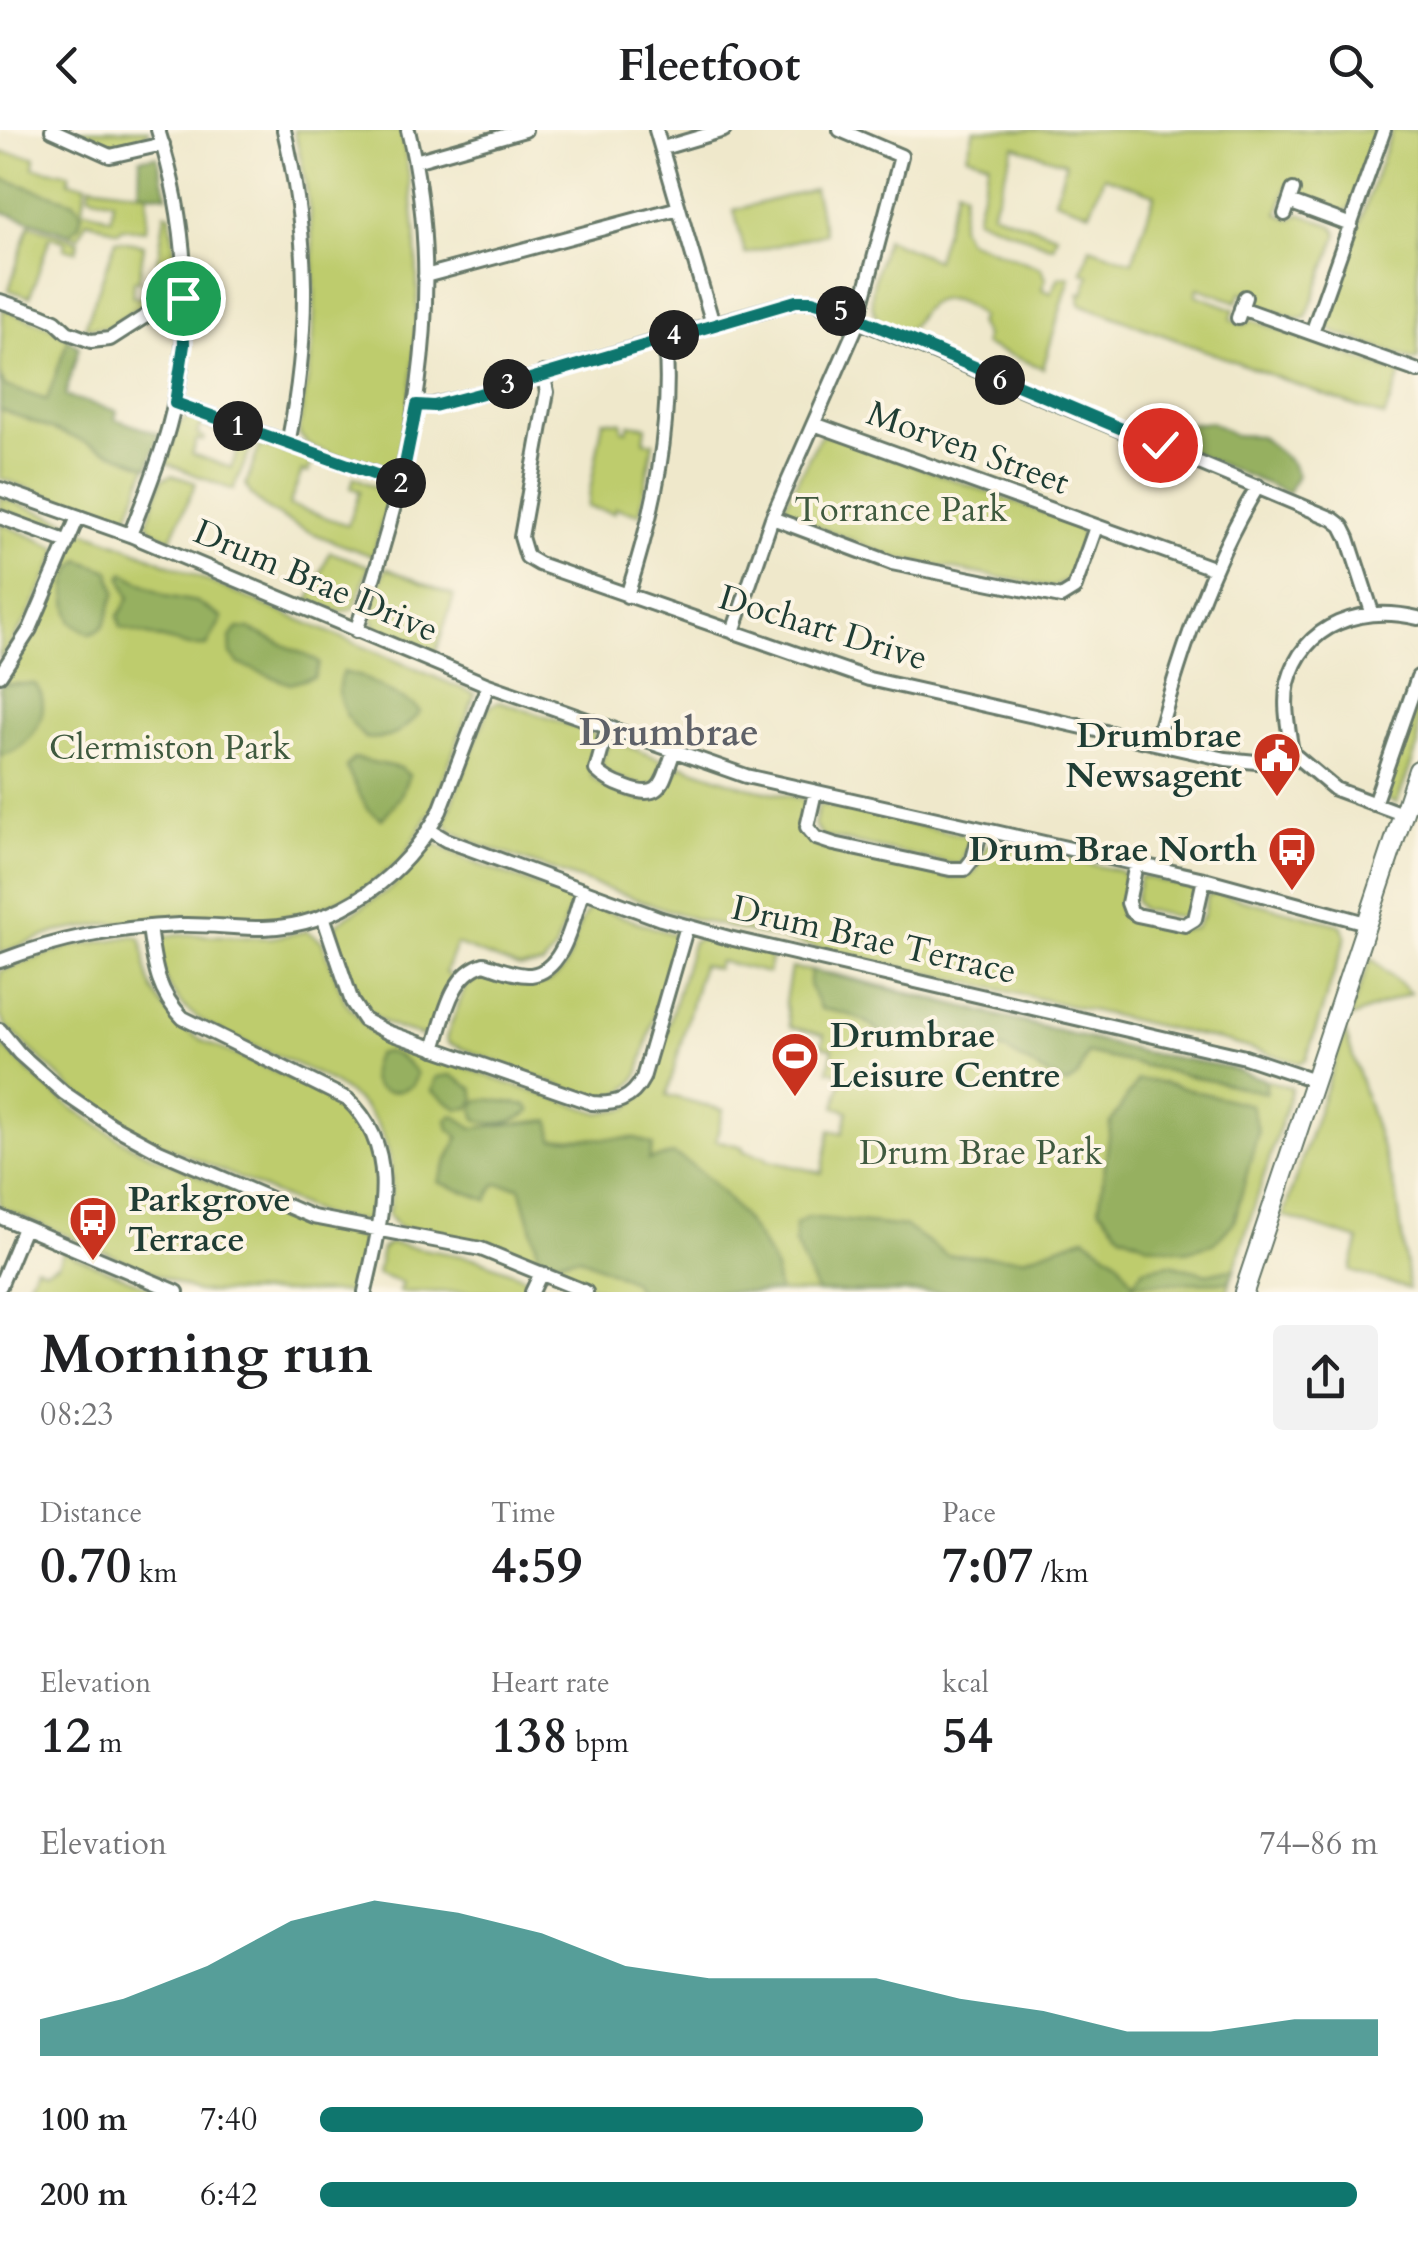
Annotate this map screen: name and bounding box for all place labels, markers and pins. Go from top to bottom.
pin [141,256,226,341]
pin: 5 [816,286,866,336]
pin: 4 [649,310,699,360]
pin: 6 [975,355,1025,405]
pin: 3 [483,359,533,409]
pin: 1 [213,401,263,451]
pin [1118,403,1203,488]
pin: 2 [376,458,426,508]
place label: Drumbrae Newsagent [1066,712,1242,800]
public building icon: Drumbrae Newsagent [1251,730,1303,798]
bus stop icon: Drum Brae North [1266,824,1318,892]
place label: Drum Brae North [969,826,1257,874]
place label: Drumbrae Leisure Centre [830,1012,1061,1100]
sports icon: Drumbrae Leisure Centre [769,1030,821,1098]
place label: Parkgrove Terrace [128,1176,291,1264]
bus stop icon: Parkgrove Terrace [67,1194,119,1262]

